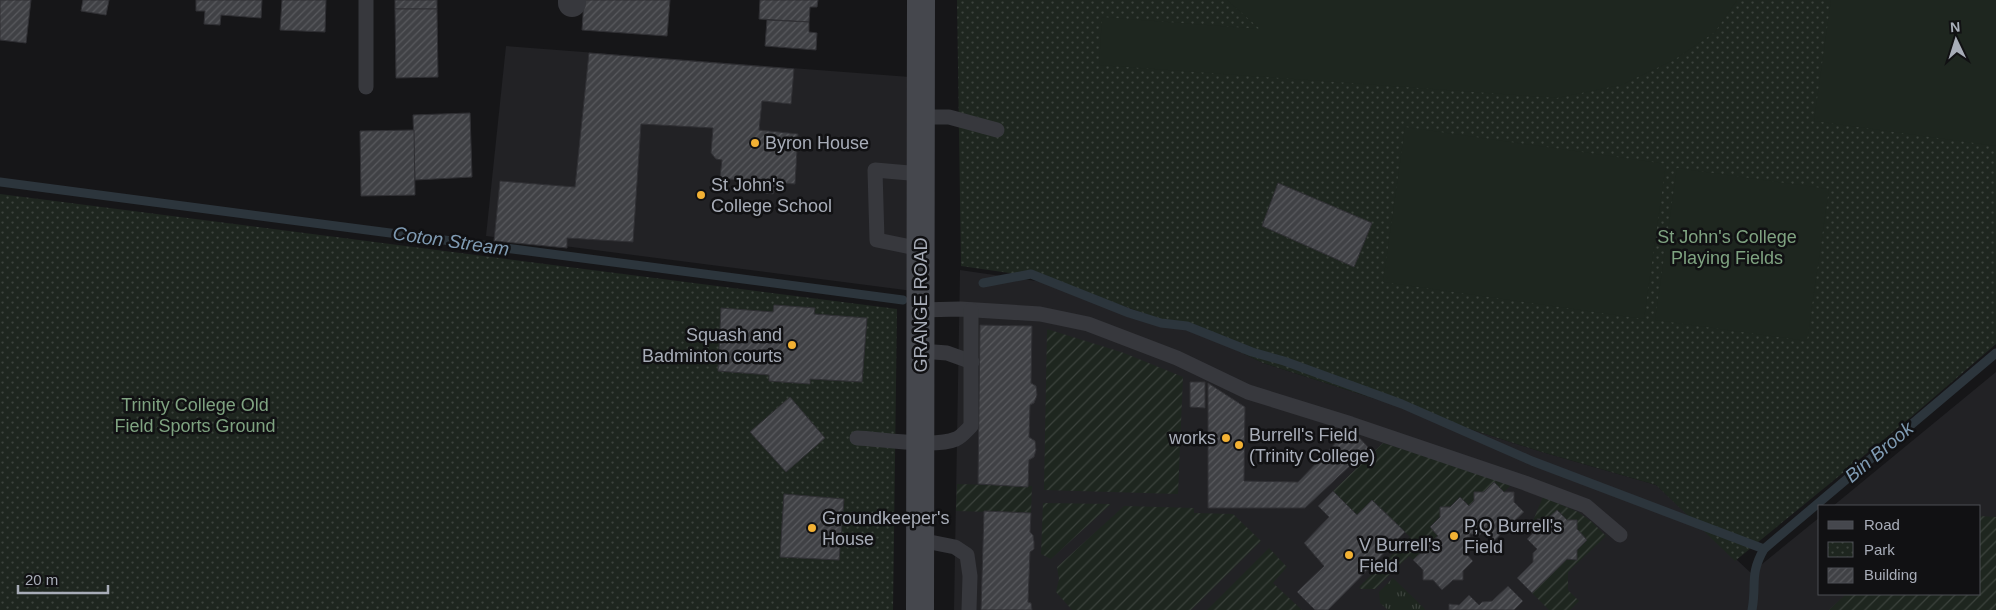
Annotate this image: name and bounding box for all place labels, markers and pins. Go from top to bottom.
place label: Byron House [765,133,869,153]
marker: Byron House [749,137,761,149]
place label: St John's College School [711,175,832,216]
marker: St John's College School [695,189,707,201]
place label: Squash and Badminton courts [642,325,782,366]
marker: Squash and Badminton courts [786,339,798,351]
place label: Burrell's Field (Trinity College) [1249,425,1375,466]
place label: works [1168,428,1216,448]
marker: works [1220,432,1232,444]
marker: Burrell's Field (Trinity College) [1233,439,1245,451]
place label: Groundkeeper's House [822,508,950,549]
place label: P,Q Burrell's Field [1464,516,1562,557]
marker: Groundkeeper's House [806,522,818,534]
marker: P,Q Burrell's Field [1448,530,1460,542]
place label: V Burrell's Field [1359,535,1440,576]
marker: V Burrell's Field [1343,549,1355,561]

